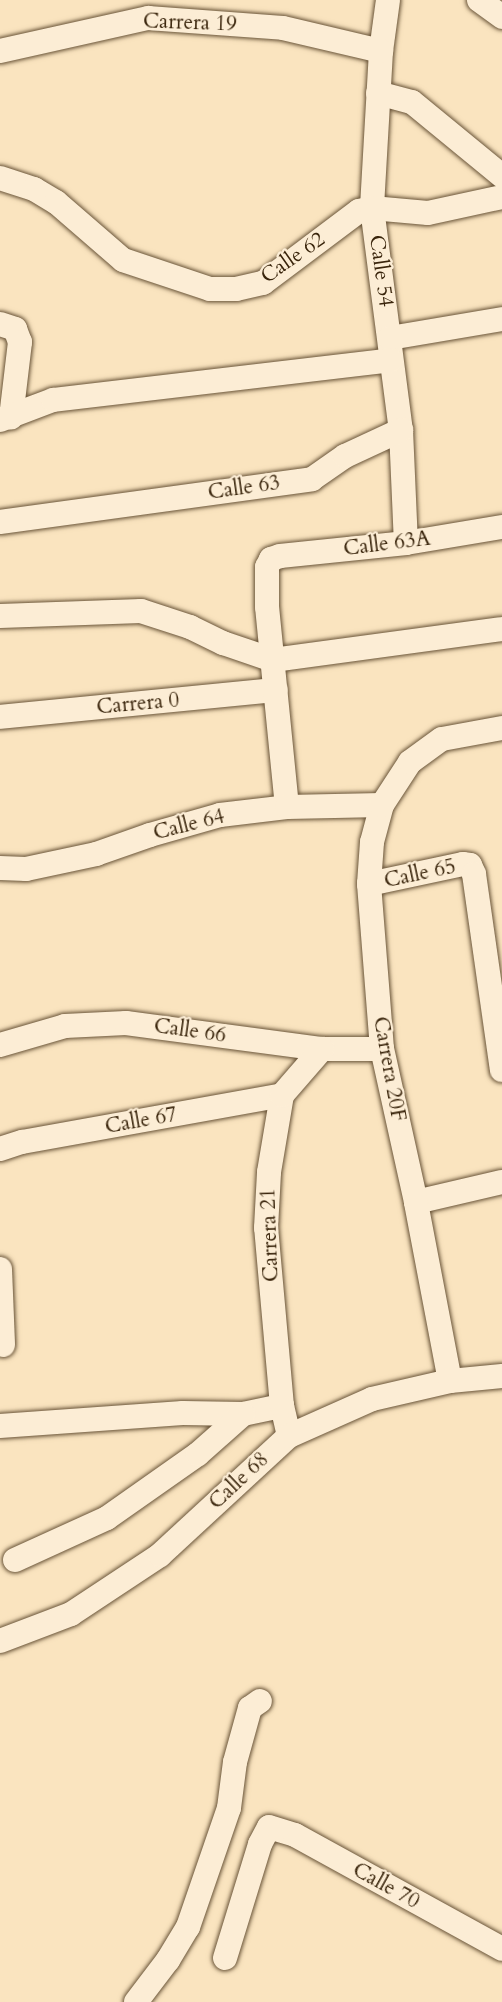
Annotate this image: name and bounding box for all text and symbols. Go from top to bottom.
street label: Carrera 19 [143,9,237,37]
street label: Calle 62 [256,227,330,289]
street label: Calle 54 [363,233,399,309]
street label: Calle 63 [206,470,282,506]
street label: Calle 63A [342,526,432,562]
street label: Carrera 0 [96,688,180,720]
street label: Calle 64 [151,804,227,846]
street label: Calle 65 [382,854,458,894]
street label: Calle 66 [152,1013,228,1049]
street label: Carrera 20F [367,1015,411,1123]
street label: Calle 67 [103,1102,179,1140]
street label: Carrera 21 [256,1188,284,1282]
street label: Calle 68 [204,1447,274,1515]
street label: Calle 70 [348,1857,424,1915]

